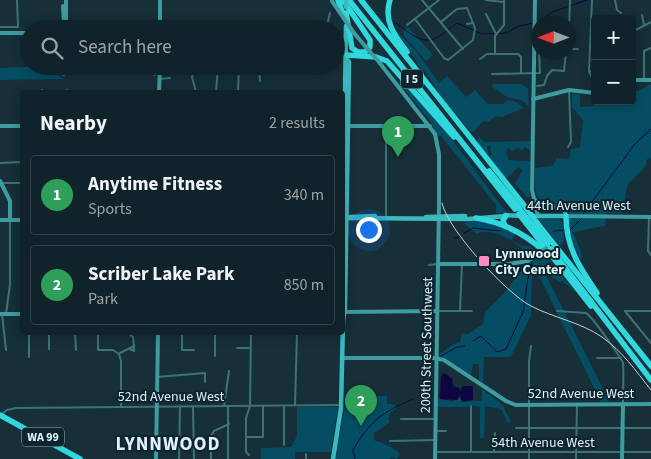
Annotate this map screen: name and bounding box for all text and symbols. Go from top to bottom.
north arrow [531,15,576,60]
map controls [591,15,636,105]
button: + [591,15,636,60]
search box [20,20,345,75]
icon: search [38,34,66,62]
text: Search here [78,34,172,61]
button: − [591,60,636,105]
road number: I 5 [401,70,423,88]
text: Nearby [40,108,107,138]
text: 2 results [269,112,325,134]
pin: 1 [382,116,414,157]
text: Anytime Fitness [88,171,222,198]
text: 1 [53,184,61,206]
text: 340 m [284,184,324,206]
street label: 44th Avenue West [527,196,631,216]
text: Sports [88,198,132,220]
your location [356,217,382,243]
place label: Lynnwood City Center [495,244,564,280]
marker: Lynnwood City Center [477,254,491,268]
text: Scriber Lake Park [88,261,234,288]
text: 2 [53,274,61,296]
text: 850 m [284,274,324,296]
street label: 200th Street Southwest [416,276,438,413]
text: Park [88,288,118,310]
street label: 52nd Avenue West [528,384,634,404]
pin: 2 [345,385,377,426]
street label: 52nd Avenue West [118,387,224,407]
road number: WA 99 [22,428,64,447]
district label: LYNNWOOD [116,431,220,458]
street label: 54th Avenue West [491,433,595,453]

